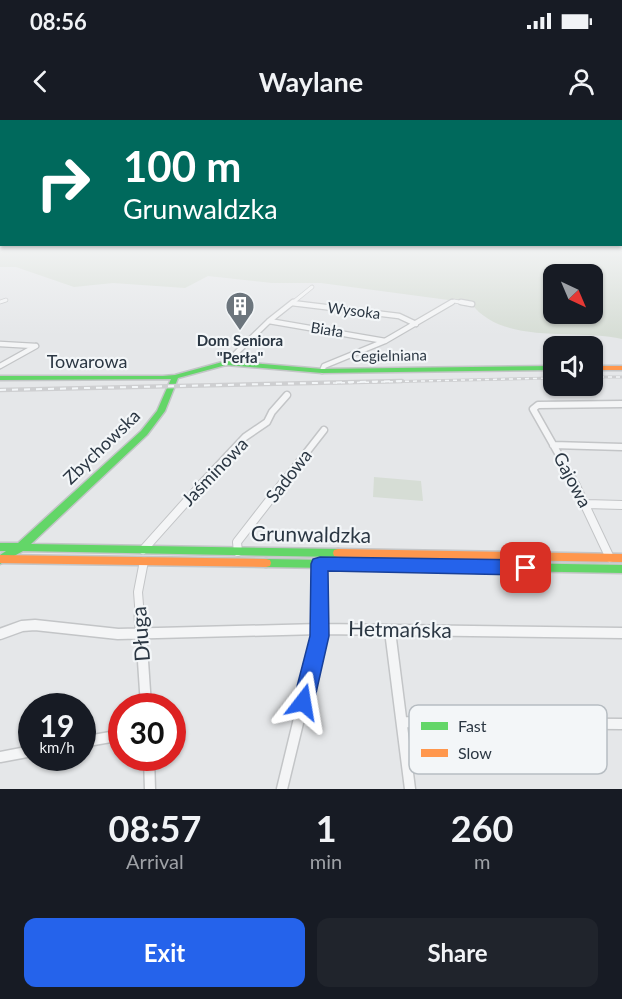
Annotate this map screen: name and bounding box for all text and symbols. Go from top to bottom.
text: 08:56 [30,8,87,35]
icon: back [24,65,57,98]
text: Waylane [259,65,363,98]
icon: person [565,65,598,98]
text: 100 m [123,141,241,191]
icon: right [24,144,102,222]
text: Grunwaldzka [123,192,278,225]
north arrow [543,264,603,324]
map controls [543,264,603,396]
building icon: Dom Seniora "Perła" [224,290,256,332]
street label: Wysoka [327,298,382,322]
street label: Biała [310,318,345,340]
place label: Dom Seniora "Perła" [197,331,283,366]
button: sound [543,336,603,396]
street label: Cegielniana [351,345,427,365]
street label: Towarowa [47,350,127,372]
street label: Zbychowska [58,404,144,488]
street label: Jaśminowa [176,433,252,510]
street label: Sadowa [261,444,316,506]
street label: Gajowa [549,448,597,511]
street label: Grunwaldzka [251,520,371,547]
pin [500,542,551,593]
icon: arrive [509,551,542,584]
street label: Długa [125,606,154,663]
street label: Hetmańska [348,615,452,642]
position arrow [271,670,335,734]
speed limit sign: 30 [108,693,186,771]
legend [409,705,607,774]
text: 19 [40,707,74,743]
text: Fast [458,716,487,735]
text: km/h [39,738,75,756]
text: Slow [458,743,492,762]
text: 08:57 [109,806,201,850]
text: 1 [316,806,337,850]
text: 260 [451,806,513,850]
text: Arrival [126,849,184,873]
text: min [310,849,342,873]
text: m [474,849,490,873]
button: Exit [24,918,305,987]
button: Share [317,918,598,987]

